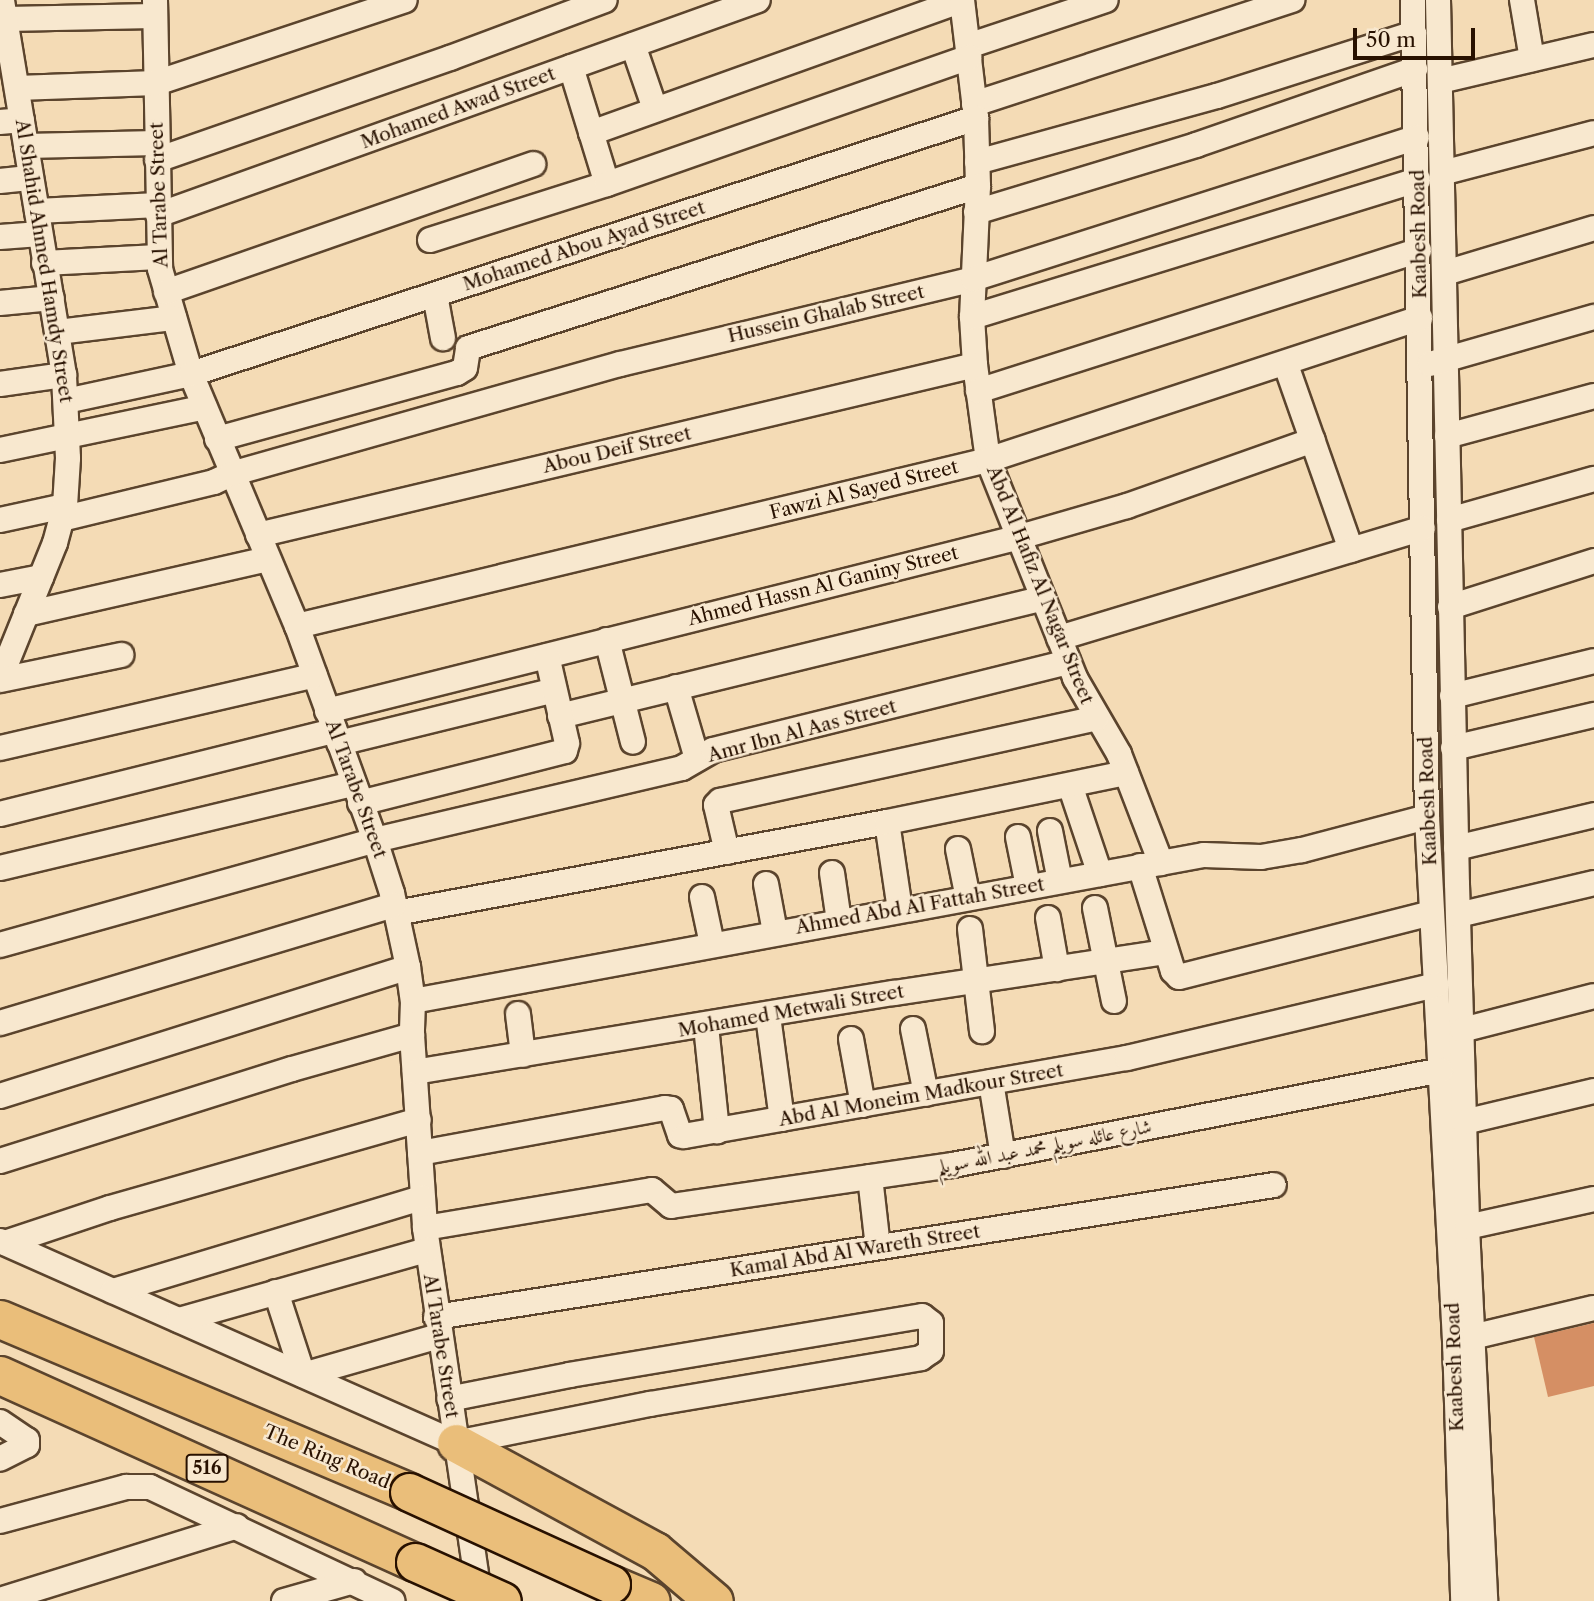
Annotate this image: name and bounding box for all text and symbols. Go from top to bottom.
scale bar [1356,14,1478,58]
text: 50 m [1366,27,1416,52]
street label: Mohamed Awad Street [357,62,559,154]
street label: Al Shahid Ahmed Hamdy Street [10,117,78,405]
street label: Al Tarabe Street [145,122,173,268]
street label: Kaabesh Road [1406,169,1432,299]
street label: Mohamed Abou Ayad Street [459,196,709,296]
street label: Hussein Ghalab Street [726,280,926,348]
street label: Abou Deif Street [541,422,693,478]
street label: Fawzi Al Sayed Street [767,455,961,525]
street label: Abd Al Hafiz Al Nagar Street [981,462,1099,708]
street label: Ahmed Hassn Al Ganiny Street [685,541,961,631]
street label: Amr Ibn Al Aas Street [704,695,900,767]
street label: Al Tarabe Street [320,716,392,862]
street label: Kaabesh Road [1414,736,1442,866]
street label: Ahmed Abd Al Fattah Street [793,873,1047,939]
street label: Mohamed Metwali Street [676,980,906,1042]
street label: Abd Al Moneim Madkour Street [776,1059,1066,1131]
street label: شارع عائله سويلم محمد عبد الله سويلم [935,1115,1153,1179]
street label: Kamal Abd Al Wareth Street [727,1220,983,1282]
street label: Al Tarabe Street [418,1272,464,1420]
street label: Kaabesh Road [1441,1302,1469,1432]
street label: The Ring Road [260,1420,394,1494]
road number: 516 [184,1454,230,1483]

